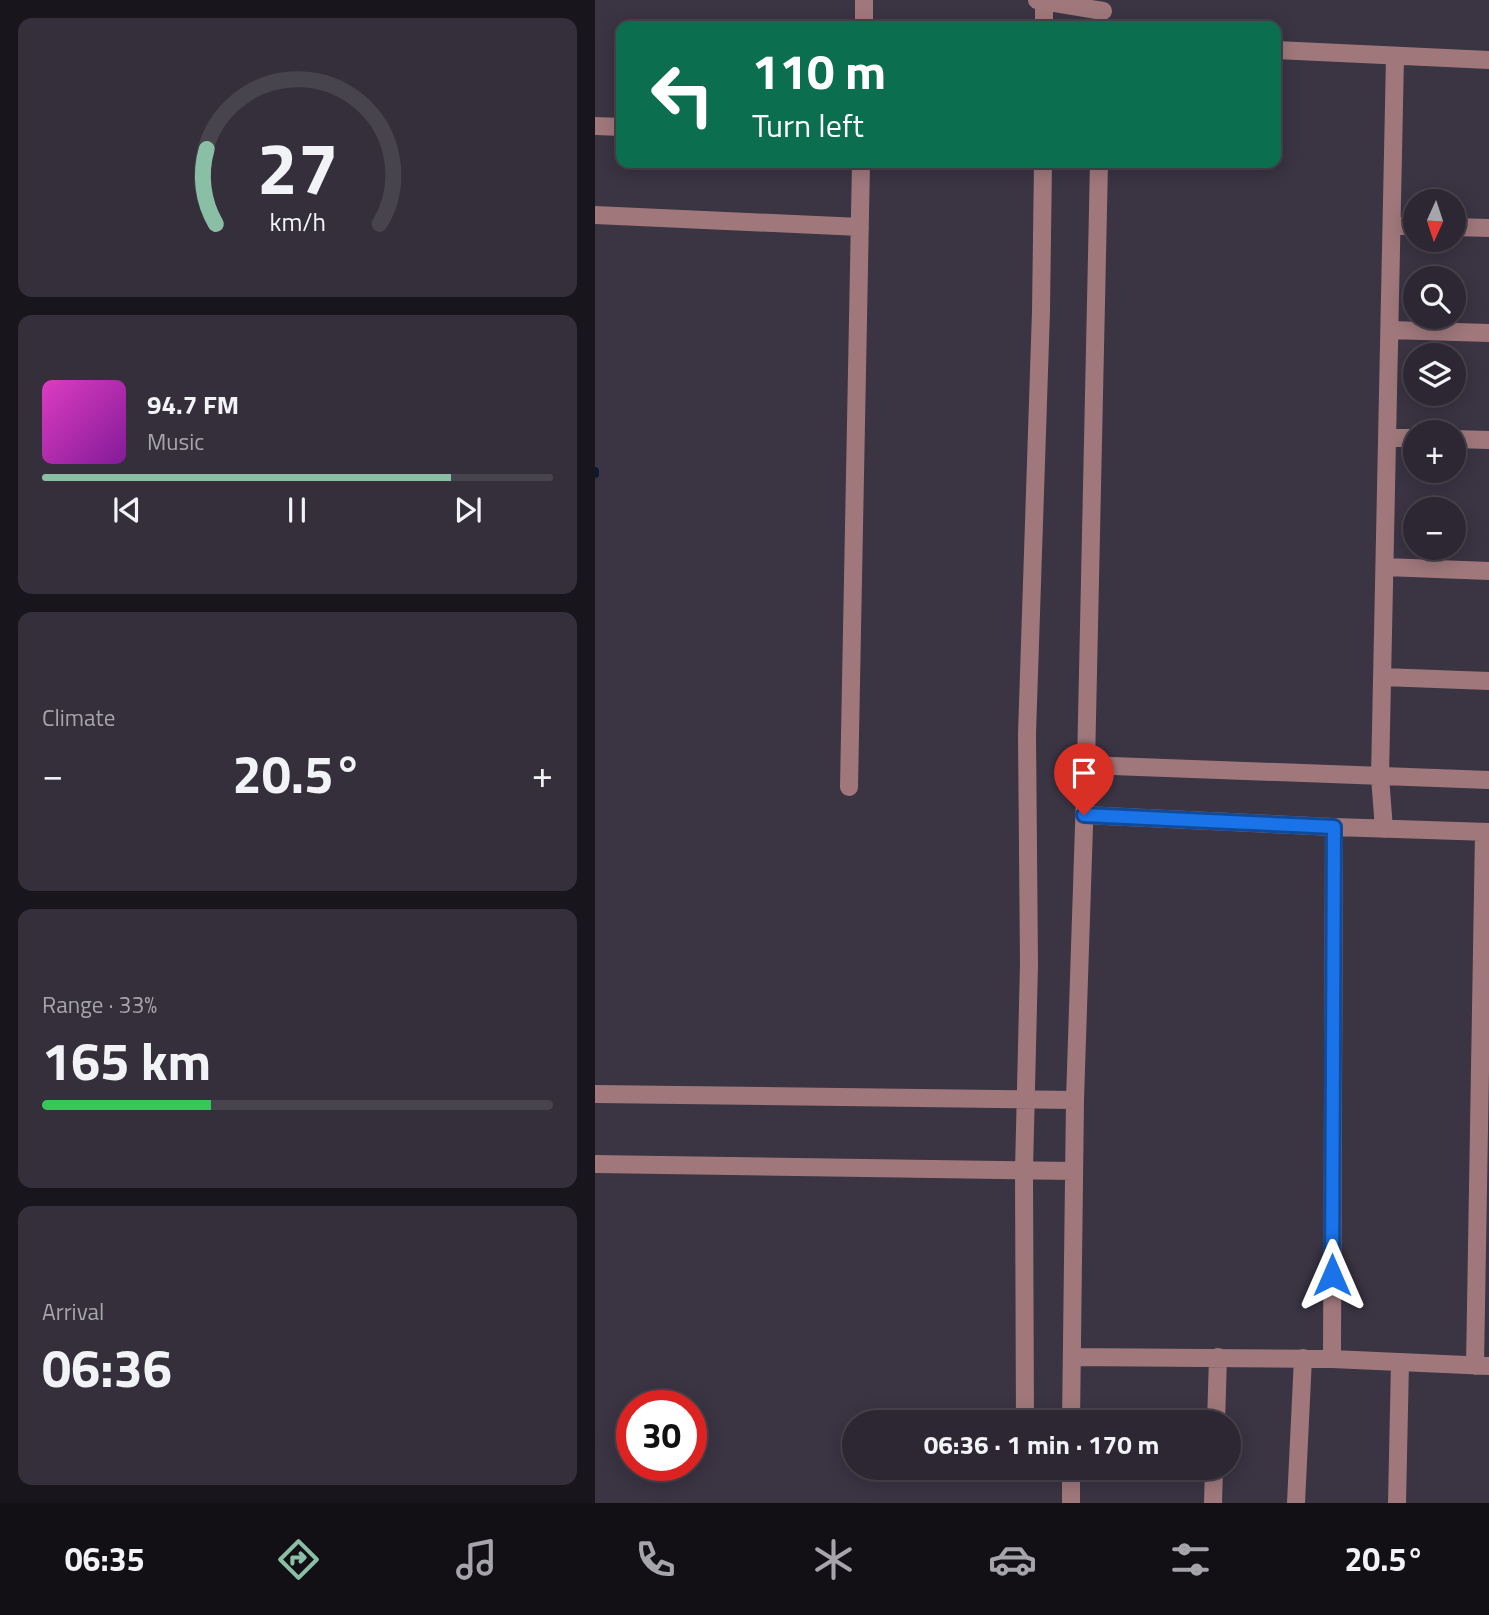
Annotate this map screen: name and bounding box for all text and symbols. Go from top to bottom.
text: 110 m [752,33,886,108]
icon: left [637,49,728,140]
text: Turn left [752,101,864,149]
text: 27 [257,112,338,222]
north arrow [1403,189,1467,252]
map controls [1403,189,1466,560]
text: km/h [269,202,326,240]
button: search [1403,266,1466,329]
button: layers [1403,343,1466,406]
text: 94.7 FM [147,385,239,424]
button: + [1403,420,1466,483]
text: Music [147,424,204,459]
icon: previous [108,491,146,529]
icon: pause [278,491,316,529]
icon: next [449,491,487,529]
button: − [1403,497,1466,560]
text: Climate [42,700,115,735]
text: 20.5° [233,734,362,813]
pin [1054,743,1114,815]
text: − [42,745,63,803]
text: + [532,745,553,803]
icon: arrive [1065,754,1103,792]
text: Range · 33% [42,987,157,1022]
text: 165 km [42,1021,211,1100]
position arrow [1295,1238,1369,1312]
text: Arrival [42,1294,104,1329]
text: 06:36 [42,1328,172,1407]
speed limit sign: 30 [616,1390,707,1481]
text: 06:36 · 1 min · 170 m [924,1425,1159,1464]
text: 06:35 [65,1535,145,1583]
icon: directions [274,1535,323,1584]
icon: music [452,1535,501,1584]
icon: phone [631,1535,680,1584]
icon: climate [809,1535,858,1584]
icon: car [988,1535,1037,1584]
icon: filters [1166,1535,1215,1584]
text: 20.5° [1344,1535,1424,1583]

